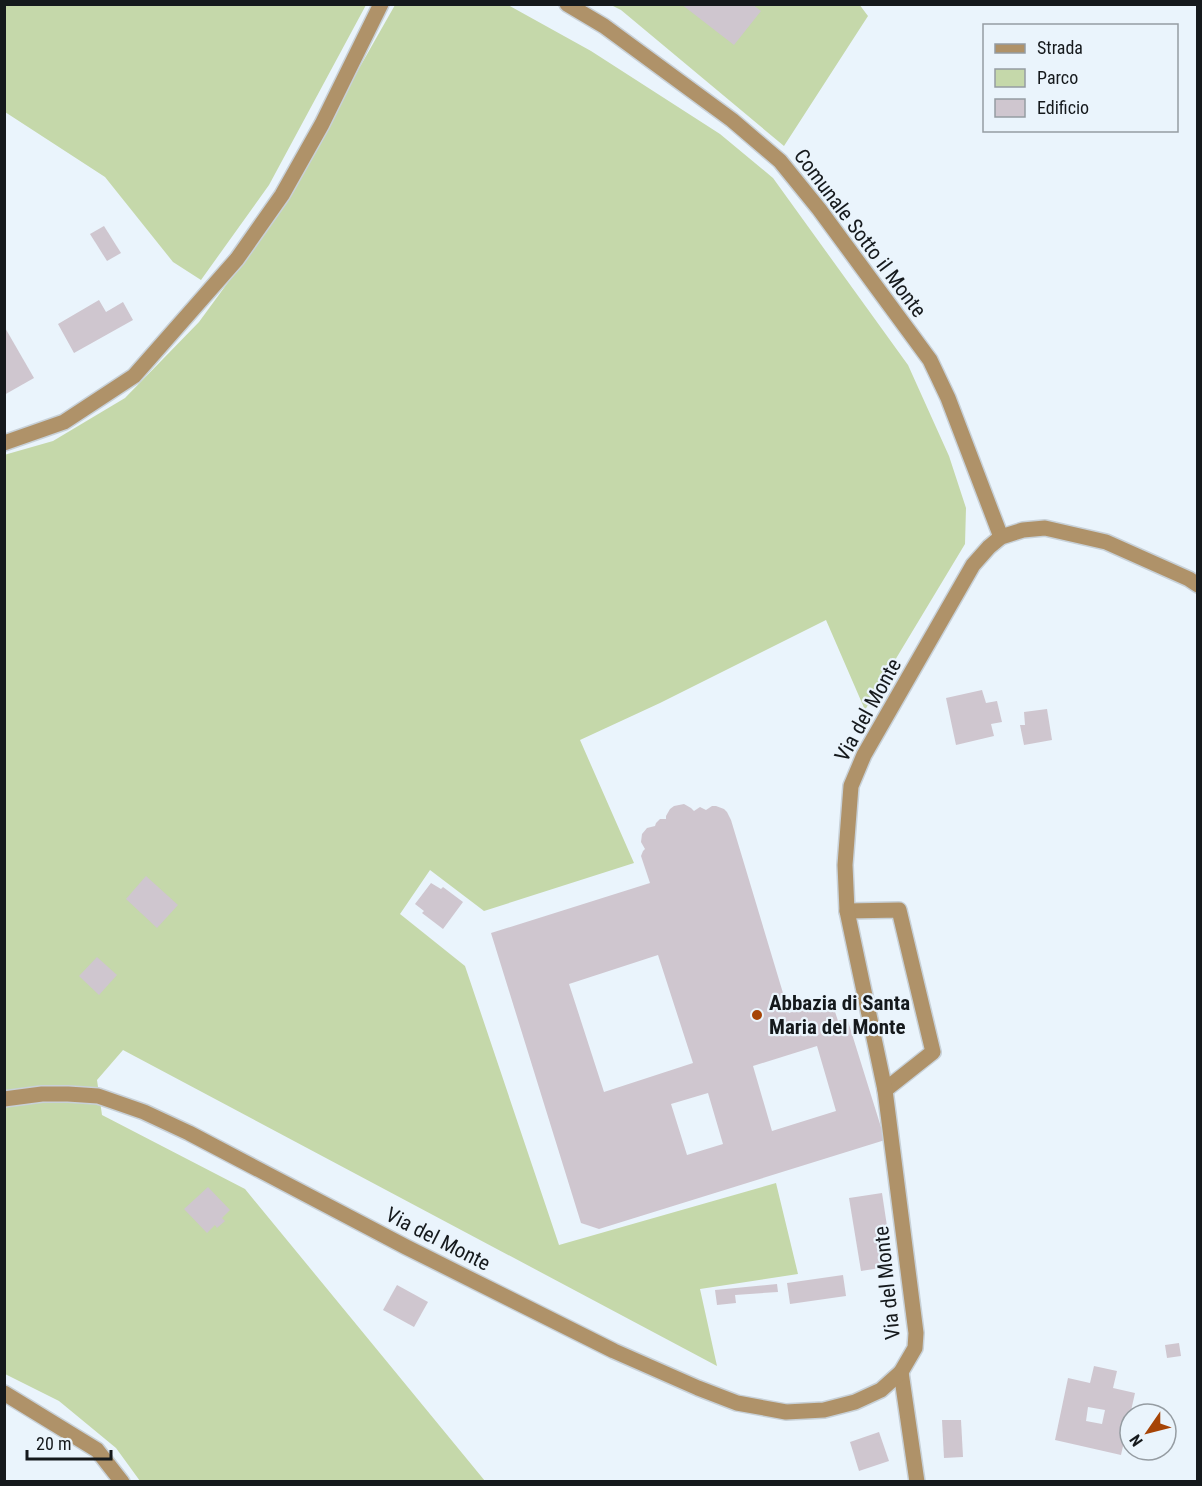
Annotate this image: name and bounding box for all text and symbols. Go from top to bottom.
legend [983,24,1178,132]
text: Strada [1037,37,1083,58]
text: Parco [1037,67,1078,88]
text: Edificio [1037,97,1089,118]
street label: Comunale Sotto il Monte [789,144,931,322]
street label: Via del Monte [830,654,906,766]
place label: Abbazia di Santa Maria del Monte [769,991,910,1039]
marker: Abbazia di Santa Maria del Monte [750,1008,764,1022]
street label: Via del Monte [382,1202,494,1276]
street label: Via del Monte [869,1225,905,1341]
north arrow [1118,1402,1178,1462]
scale bar [27,1423,111,1461]
text: N [1126,1431,1147,1450]
text: 20 m [36,1433,71,1454]

